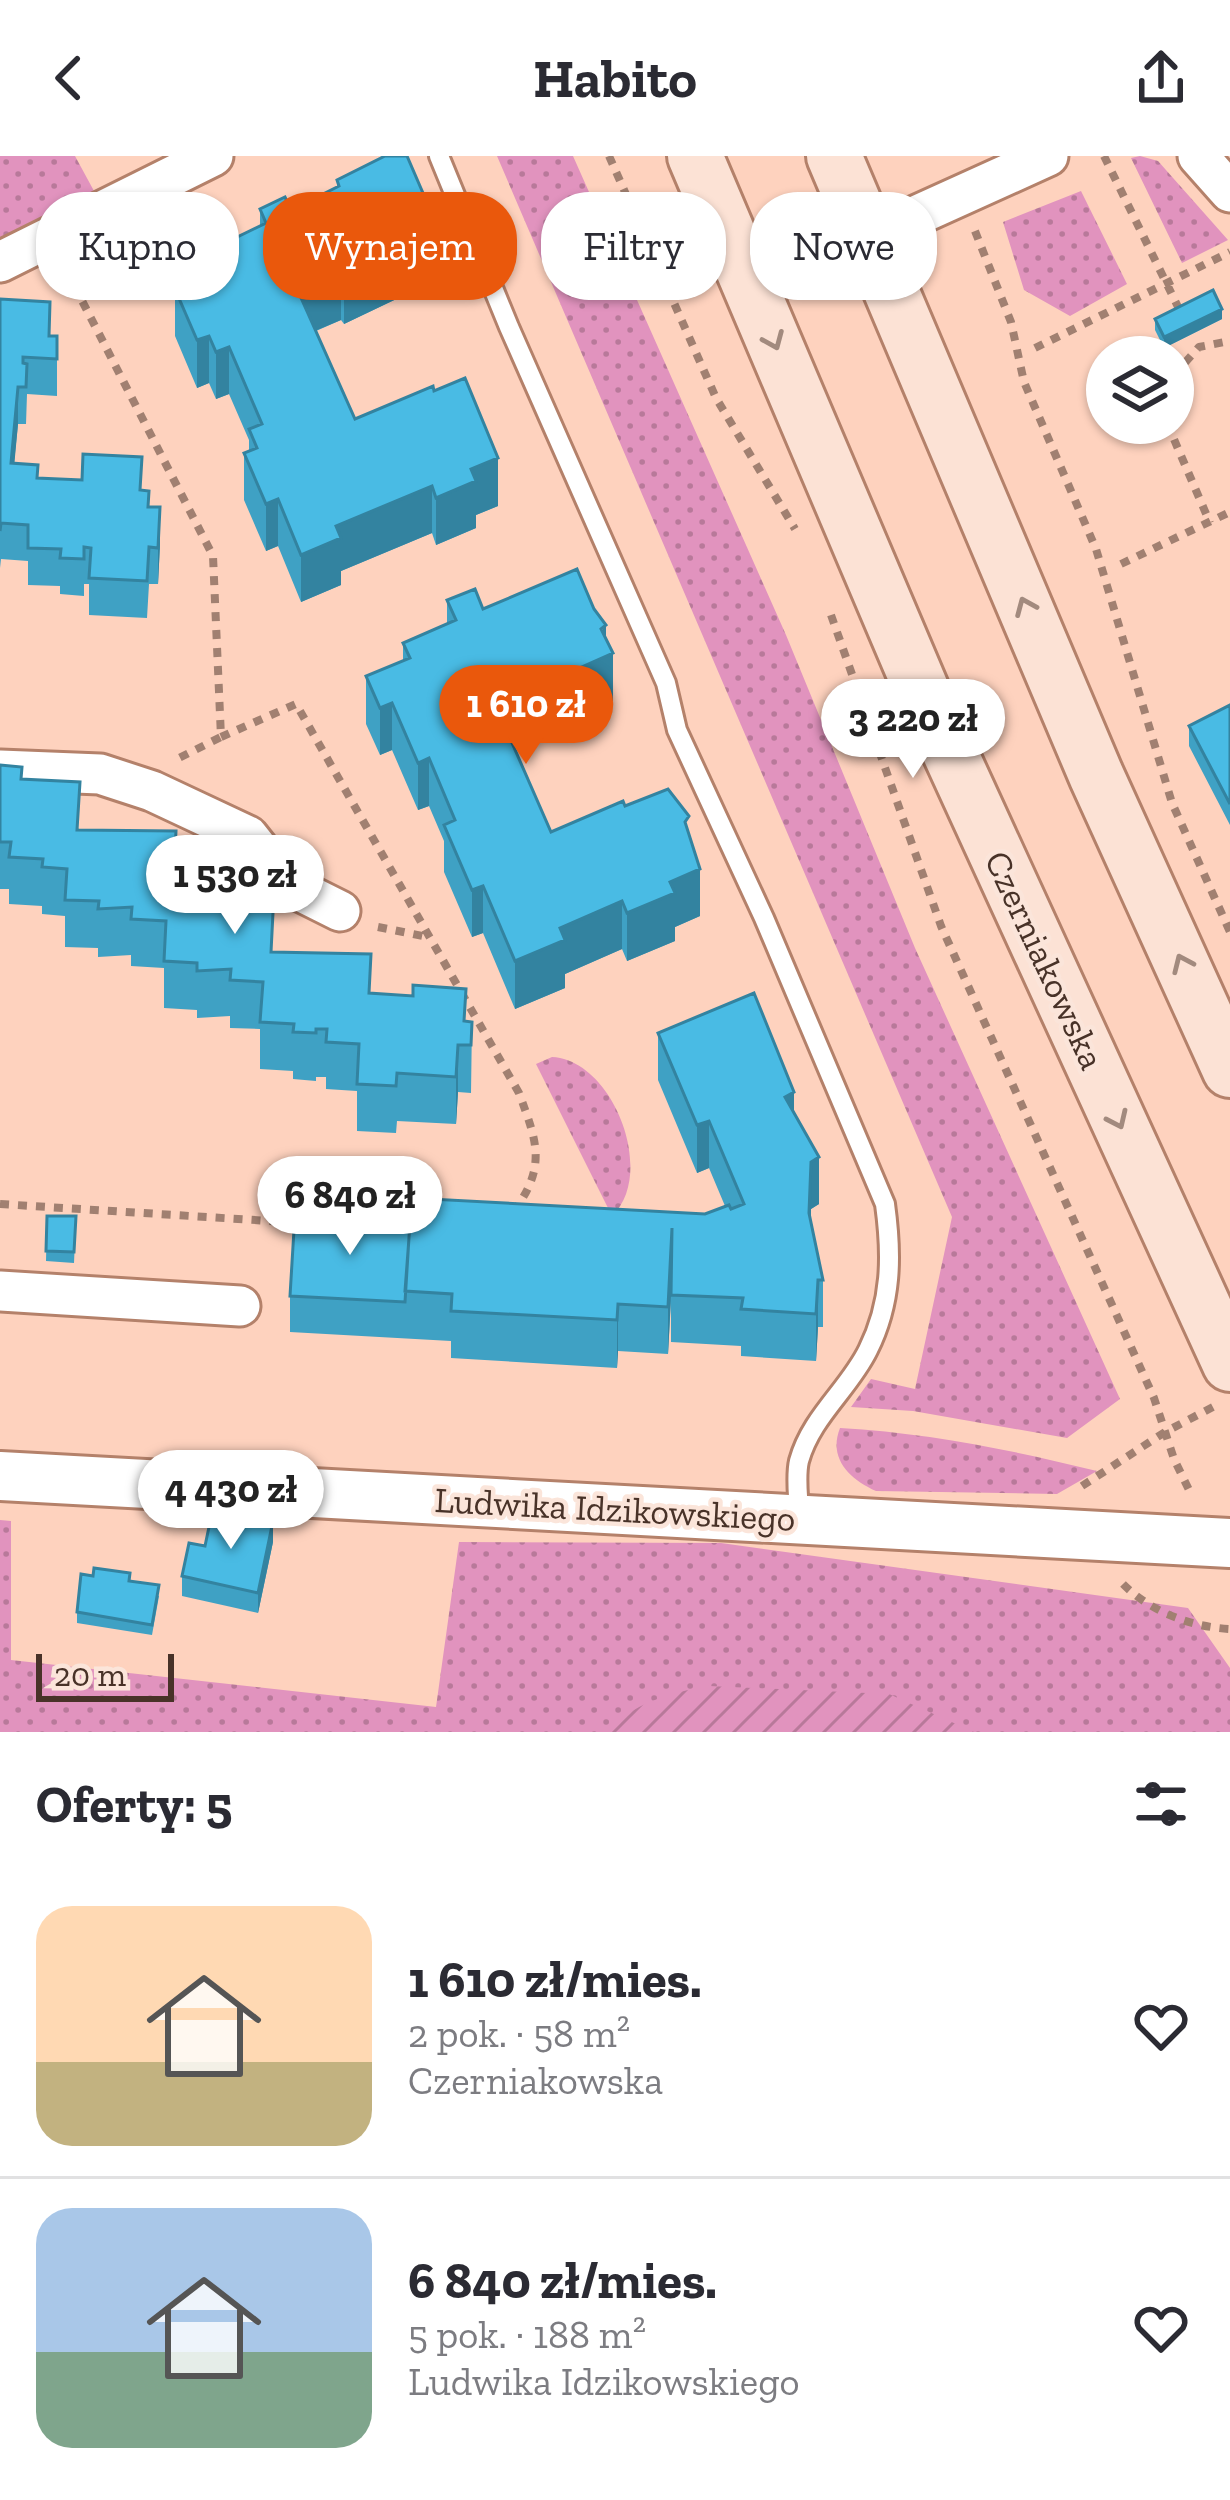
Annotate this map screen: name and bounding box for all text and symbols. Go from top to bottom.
icon: back [36,45,102,111]
icon: share [1128,45,1194,111]
text: Habito [533,46,697,111]
chip: Kupno [36,192,239,300]
chip: Wynajem [263,192,517,300]
chip: Filtry [541,192,726,300]
chip: Nowe [750,192,937,300]
one-way arrow [760,329,784,350]
map controls [1086,336,1194,444]
button: layers [1086,336,1194,444]
one-way arrow [1015,597,1039,618]
pin: 1 610 zł [402,665,650,767]
pin: 3 220 zł [789,679,1037,781]
text: 1 610 zł [466,680,586,727]
text: 3 220 zł [848,694,978,741]
pin: 1 530 zł [111,835,359,937]
street label: Czerniakowska [976,844,1114,1076]
text: 1 530 zł [173,850,297,897]
one-way arrow [1172,954,1196,976]
one-way arrow [1104,1108,1128,1129]
pin: 6 840 zł [226,1156,474,1258]
text: 6 840 zł [284,1171,416,1218]
pin: 4 430 zł [107,1450,355,1552]
text: 4 430 zł [165,1465,297,1512]
street label: Ludwika Idzikowskiego [433,1478,797,1540]
scale bar [36,1648,174,1701]
text: 20 m [54,1655,126,1694]
icon: filters [1128,1771,1194,1837]
text: Oferty: 5 [36,1774,232,1835]
text: 1 610 zł/mies. [408,1949,702,2010]
icon: home [132,1954,276,2098]
icon: heart [1128,1993,1194,2059]
text: 2 pok. · 58 m² [408,2010,630,2057]
text: Czerniakowska [408,2057,663,2104]
text: 6 840 zł/mies. [408,2250,717,2311]
icon: home [132,2256,276,2400]
icon: heart [1128,2295,1194,2361]
text: 5 pok. · 188 m² [408,2311,646,2358]
text: Ludwika Idzikowskiego [408,2358,800,2405]

